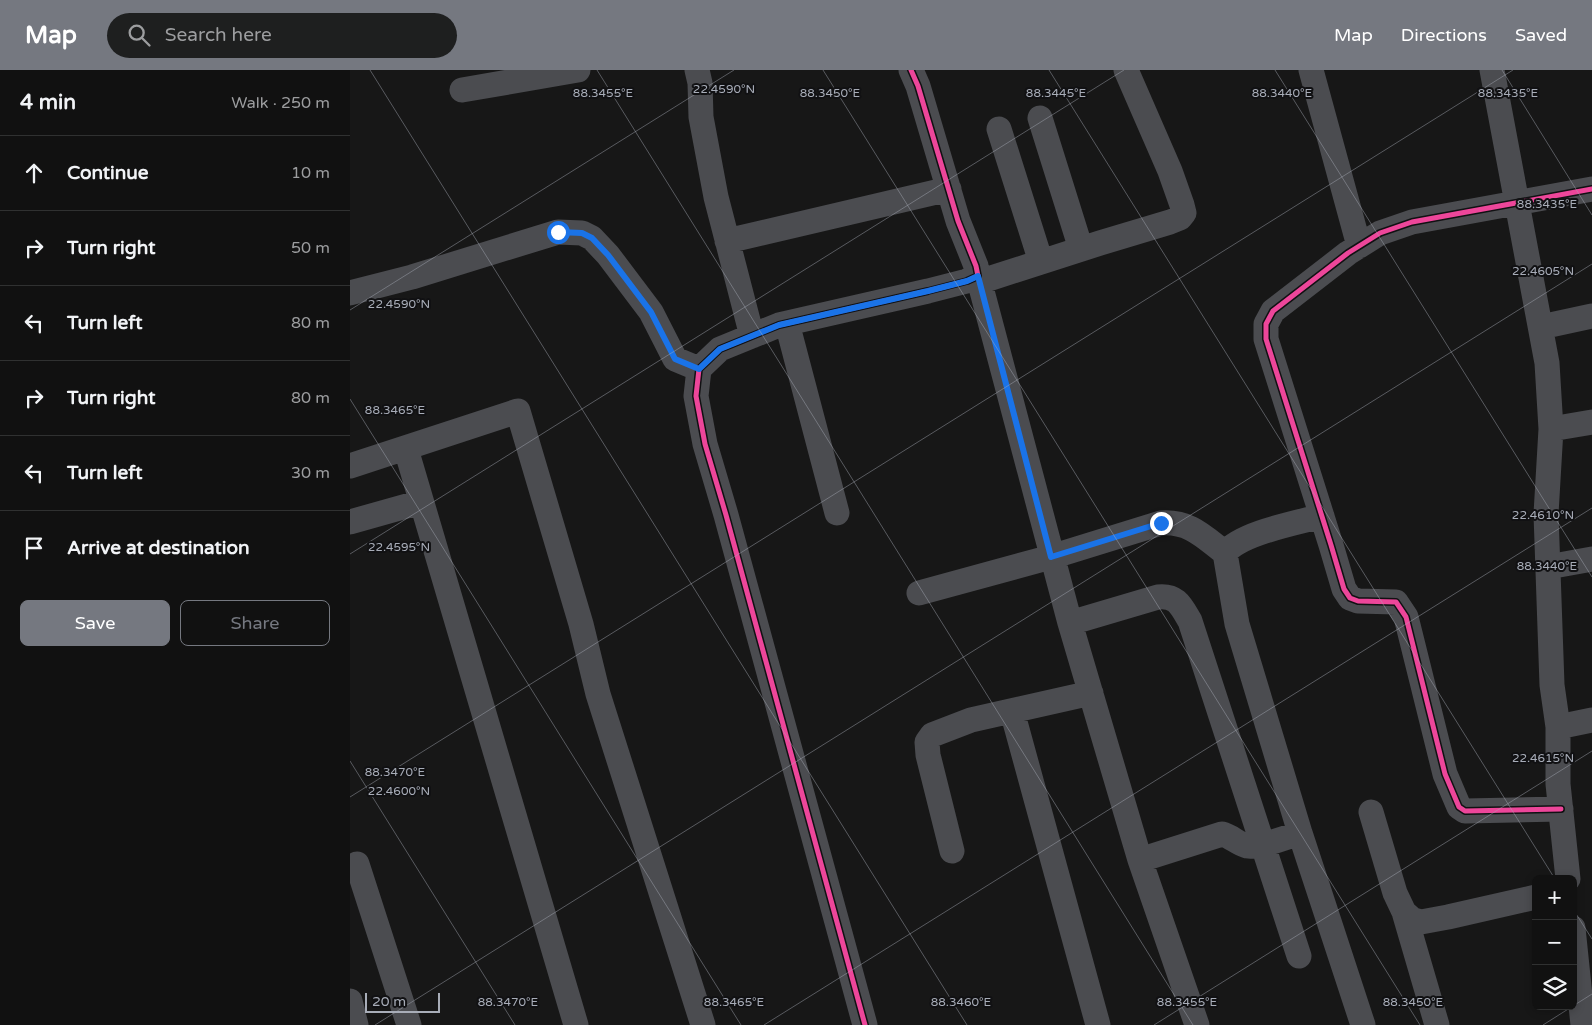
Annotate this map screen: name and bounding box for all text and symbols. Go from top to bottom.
search box [107,13,457,58]
text: Map [25,21,77,50]
icon: search [125,21,153,49]
text: Search here [165,24,272,46]
text: Map [1334,24,1373,46]
text: Directions [1401,24,1487,46]
text: Saved [1515,24,1567,46]
text: 22.4590°N [693,82,755,96]
text: 88.3455°E [573,86,633,100]
text: 88.3450°E [800,86,861,100]
text: 88.3445°E [1026,86,1086,100]
text: 88.3440°E [1252,86,1313,100]
text: 88.3435°E [1478,86,1538,100]
text: 4 min [20,90,76,115]
text: Walk · 250 m [231,93,330,113]
icon: ahead [20,159,48,187]
text: Continue [67,162,149,184]
text: 10 m [291,163,330,183]
text: 88.3435°E [1517,197,1577,211]
route start [547,221,570,244]
icon: right [20,234,48,262]
text: Turn right [67,237,155,259]
text: 50 m [291,238,330,258]
text: 22.4605°N [1512,264,1574,278]
text: 22.4590°N [368,297,430,311]
icon: left [20,309,48,337]
text: Turn left [67,312,143,334]
text: 80 m [291,313,330,333]
icon: right [20,384,48,412]
text: Turn right [67,387,155,409]
text: 80 m [291,388,330,408]
text: 88.3465°E [365,403,425,417]
icon: left [20,459,48,487]
text: Turn left [67,462,143,484]
text: 30 m [291,463,330,483]
text: 22.4610°N [1512,508,1574,522]
route end [1150,512,1173,535]
icon: arrive [20,534,48,562]
text: Arrive at destination [67,537,250,559]
text: 22.4595°N [368,540,430,554]
text: 88.3440°E [1517,559,1578,573]
button: Save [20,600,170,646]
button: Share [180,600,330,646]
text: 22.4615°N [1512,751,1574,765]
text: 88.3470°E [365,765,426,779]
text: 22.4600°N [368,784,430,798]
map controls [1532,875,1577,1010]
button: + [1532,875,1577,920]
button: − [1532,920,1577,965]
button: layers [1532,965,1577,1010]
scale bar [365,990,440,1013]
text: 20 m [372,993,406,1010]
text: 88.3470°E [478,995,539,1009]
text: 88.3465°E [704,995,764,1009]
text: 88.3460°E [931,995,992,1009]
text: 88.3455°E [1157,995,1217,1009]
text: 88.3450°E [1383,995,1444,1009]

